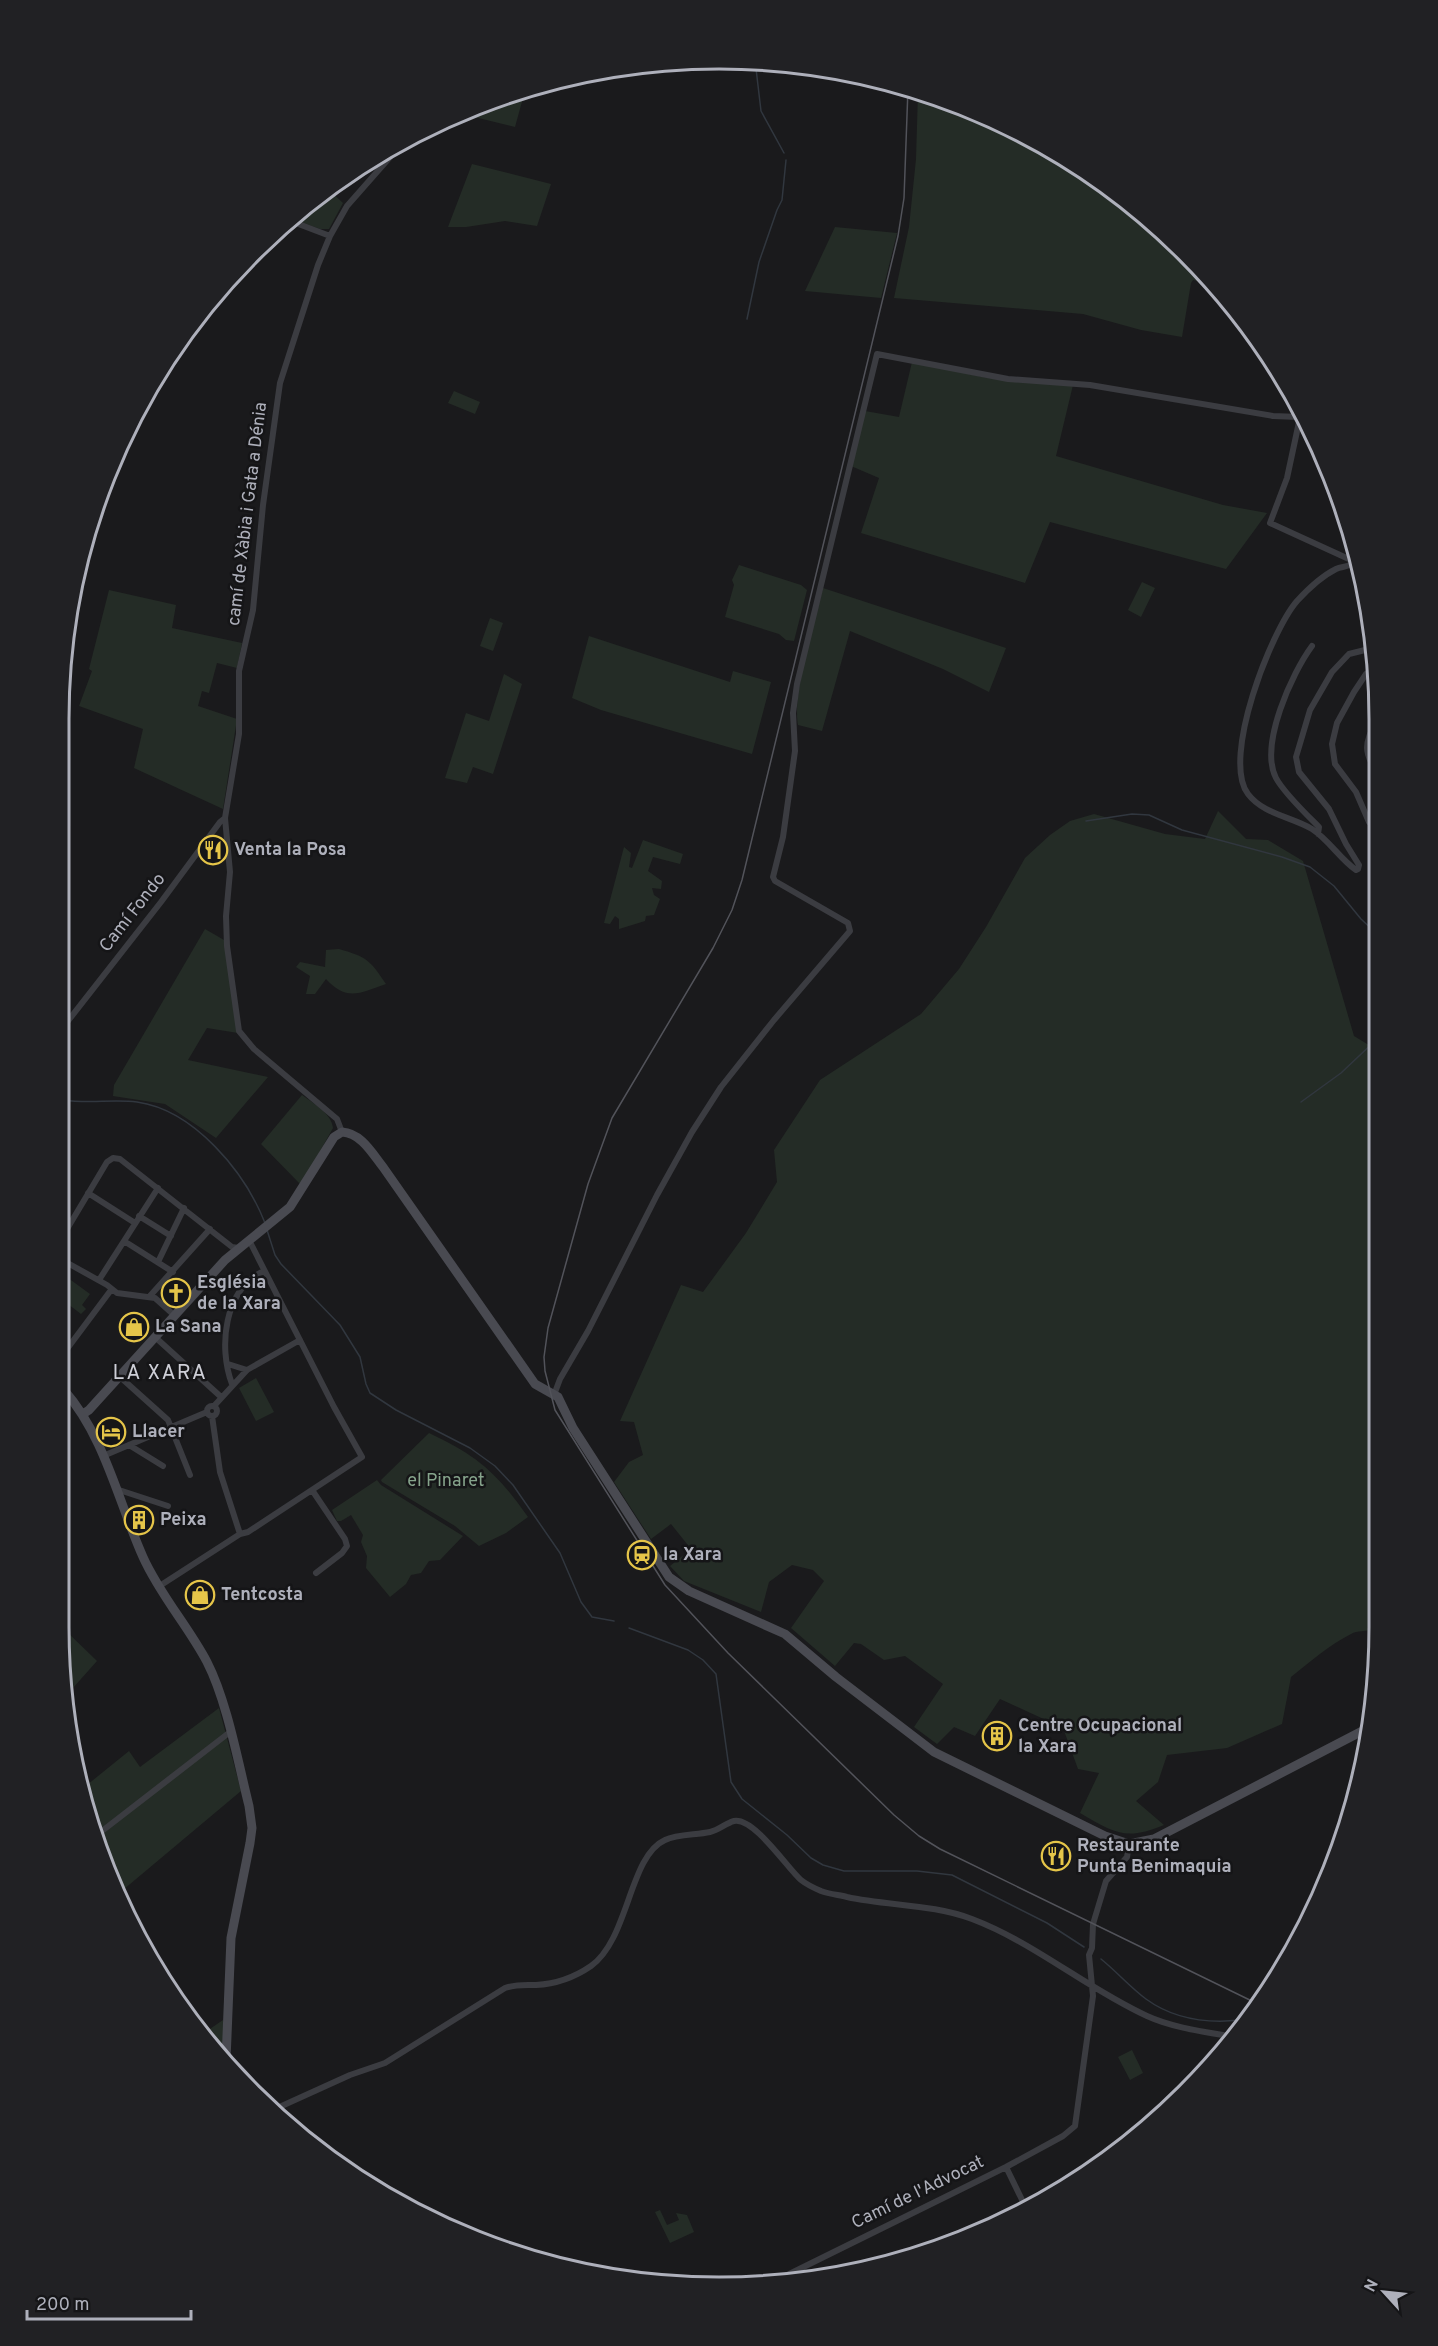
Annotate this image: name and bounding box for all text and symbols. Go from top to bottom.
street label: camí de Xàbia i Gata a Dénia [223,401,273,627]
restaurant icon: Venta la Posa [197,834,229,866]
place label: Venta la Posa [234,839,346,862]
street label: Camí Fondo [95,869,171,957]
place label: Església de la Xara [197,1272,281,1316]
church icon: Església de la Xara [160,1277,192,1309]
shop icon: La Sana [118,1311,150,1343]
place label: La Sana [155,1316,222,1339]
district label: LA XARA [113,1360,207,1387]
hotel icon: Llacer [95,1416,127,1448]
place label: Llacer [132,1421,185,1444]
park label: el Pinaret [407,1470,485,1493]
building icon: Peixa [123,1504,155,1536]
place label: Peixa [160,1509,207,1532]
station icon: la Xara [626,1539,658,1571]
place label: la Xara [663,1544,722,1567]
shop icon: Tentcosta [184,1579,216,1611]
place label: Tentcosta [221,1584,303,1607]
place label: Centre Ocupacional la Xara [1018,1715,1182,1759]
building icon: Centre Ocupacional la Xara [981,1720,1013,1752]
place label: Restaurante Punta Benimaquia [1077,1835,1232,1879]
restaurant icon: Restaurante Punta Benimaquia [1040,1840,1072,1872]
street label: Camí de l'Advocat [848,2151,988,2235]
north arrow [1354,2262,1414,2322]
text: N [1361,2276,1384,2296]
scale bar [27,2283,190,2321]
text: 200 m [36,2294,89,2317]

